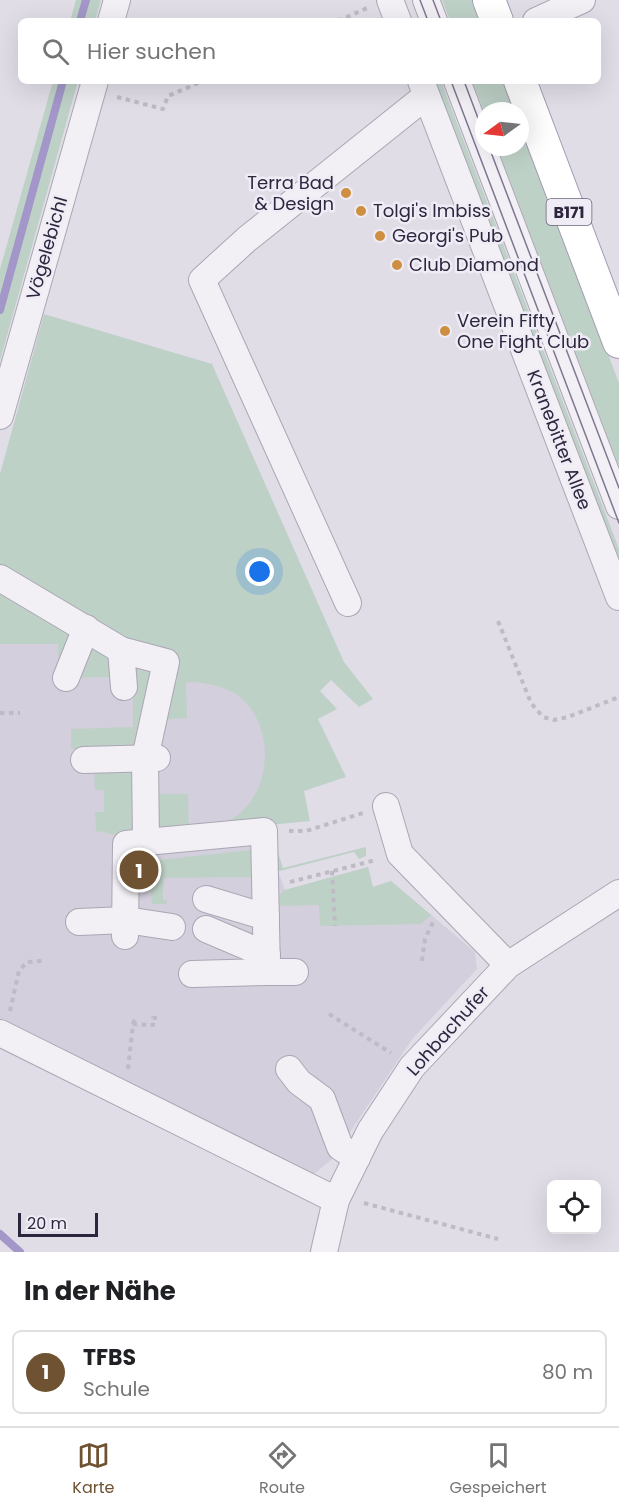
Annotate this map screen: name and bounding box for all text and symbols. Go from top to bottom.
search box [18,18,601,84]
icon: search [39,35,72,68]
text: Hier suchen [87,36,216,67]
north arrow [475,102,529,156]
place label: Terra Bad & Design [247,170,334,216]
marker: Terra Bad & Design [339,186,353,200]
street label: Vögelebichl [20,193,73,302]
place label: Tolgi's Imbiss [373,198,491,223]
road number: B171 [546,199,592,225]
marker: Tolgi's Imbiss [354,204,368,218]
place label: Georgi's Pub [392,223,503,248]
marker: Georgi's Pub [373,229,387,243]
place label: Club Diamond [409,252,539,277]
marker: Club Diamond [390,258,404,272]
place label: Verein Fifty One Fight Club [457,308,589,354]
marker: Verein Fifty One Fight Club [438,324,452,338]
street label: Kranebitter Allee [521,366,598,513]
your location [245,557,274,586]
pin: 1 [120,848,158,892]
street label: Lohbachufer [401,980,495,1081]
map controls [547,1180,601,1234]
button: locate [547,1180,601,1234]
scale bar [18,1210,98,1238]
text: 20 m [27,1212,67,1235]
text: In der Nähe [24,1273,176,1309]
text: TFBS [83,1342,136,1373]
text: 1 [42,1358,49,1386]
text: 80 m [542,1358,593,1386]
text: Schule [83,1375,150,1403]
tab: Karte [72,1439,114,1500]
tab: Route [259,1439,305,1500]
tab: Gespeichert [450,1439,547,1500]

